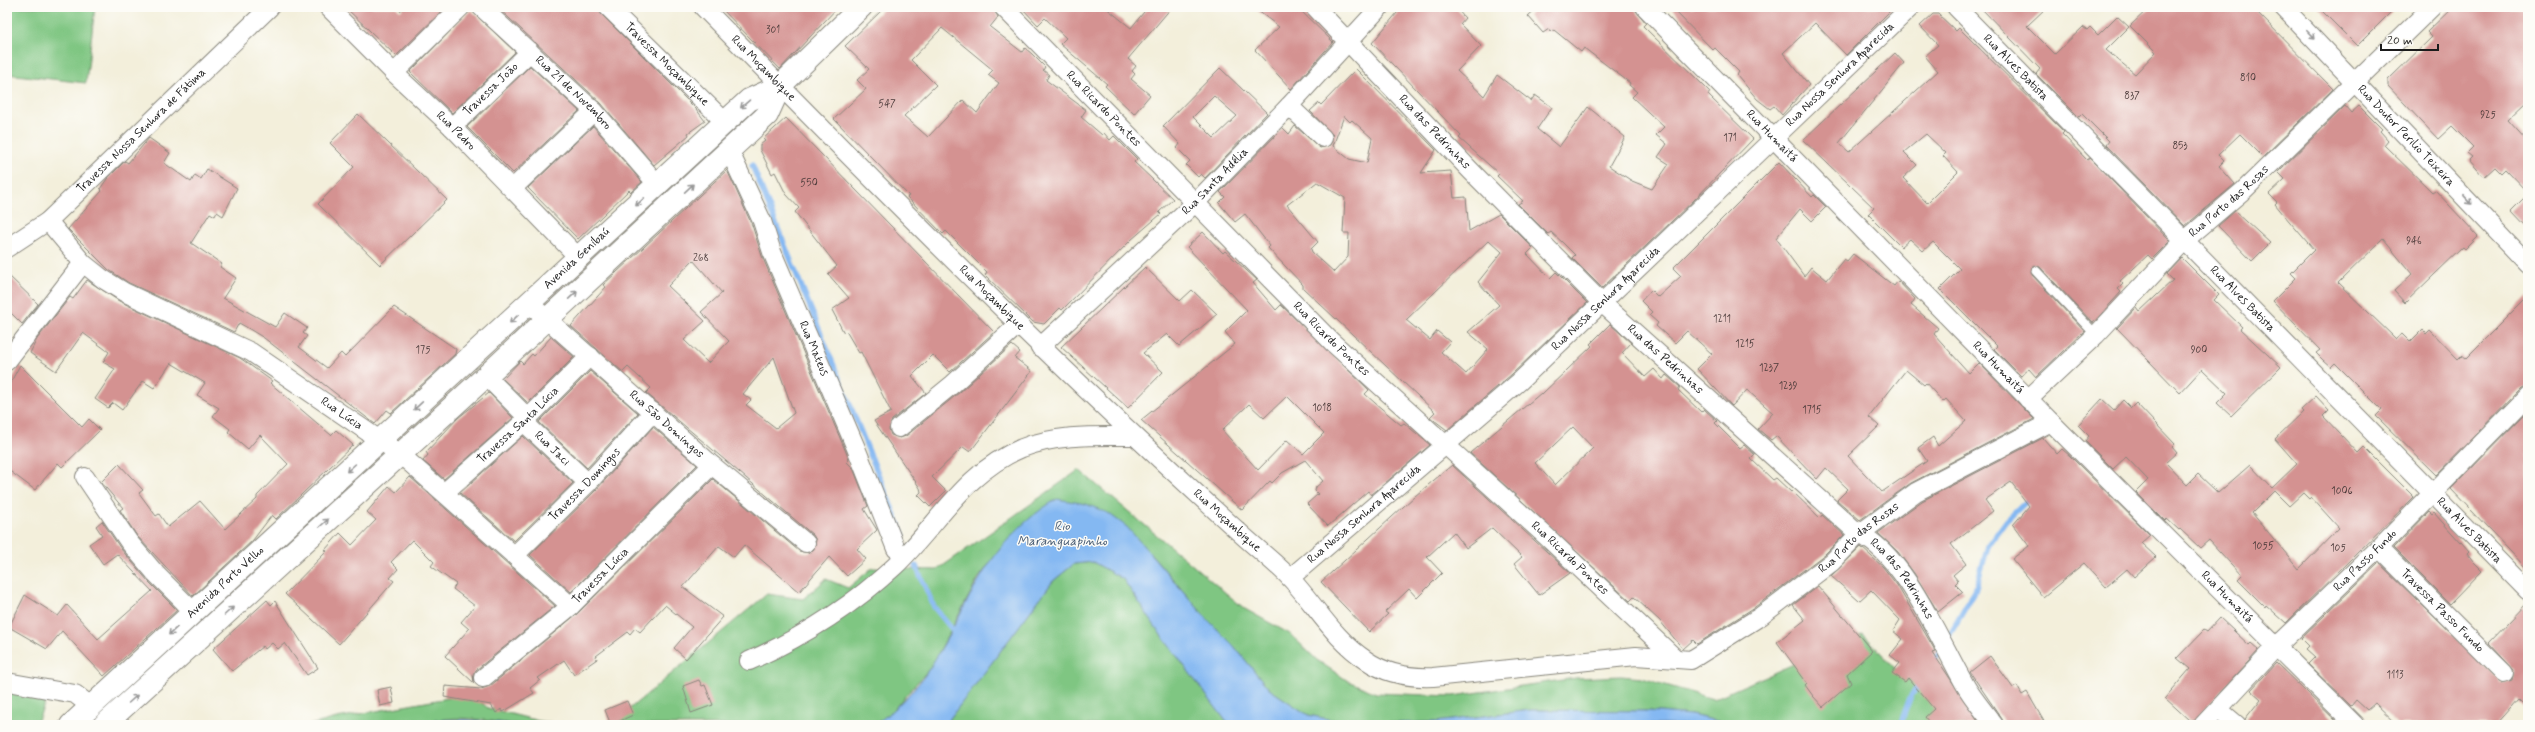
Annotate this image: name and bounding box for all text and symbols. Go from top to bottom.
street label: Travessa Moçambique [621,19,712,110]
street label: Rua Nossa Senhora Aparecida [1782,19,1898,131]
house number: 301 [766,24,780,37]
scale bar [2381,26,2438,52]
one-way arrow [2306,30,2316,40]
street label: Rua Alves Batista [1979,31,2052,104]
street label: Rua Moçambique [727,32,799,105]
text: 20 m [2387,33,2413,49]
street label: Rua 21 de Novembro [531,52,615,134]
street label: Travessa João [460,59,522,120]
street label: Travessa Nossa Senhora de Fátima [73,65,210,197]
street label: Rua Ricardo Pontes [1062,67,1144,151]
house number: 810 [2240,72,2256,85]
street label: Rua Doutor Perilio Teixeira [2354,82,2458,190]
house number: 837 [2124,90,2140,103]
street label: Rua das Pedrinhas [1395,92,1474,173]
house number: 547 [878,98,896,111]
one-way arrow [740,99,750,108]
street label: Rua Humaitá [1742,107,1801,166]
street label: Rua Pedro [432,108,479,155]
house number: 925 [2480,109,2496,122]
house number: 171 [1723,132,1737,145]
house number: 853 [2172,140,2188,153]
street label: Rua Santa Adélia [1179,145,1252,219]
street label: Rua Porto das Rosas [2186,162,2273,241]
house number: 550 [800,177,818,190]
one-way arrow [684,183,694,193]
one-way arrow [2463,195,2473,205]
one-way arrow [635,197,645,206]
street label: Avenida Genibaú [540,224,614,293]
house number: 946 [2406,235,2422,248]
street label: Rua Nossa Senhora Aparecida [1548,243,1664,355]
house number: 268 [693,252,709,265]
street label: Rua Moçambique [955,262,1028,334]
street label: Rua Alves Batista [2206,262,2278,336]
one-way arrow [568,291,578,300]
street label: Rua Ricardo Pontes [1289,299,1373,380]
house number: 1211 [1713,313,1731,326]
one-way arrow [509,314,519,323]
street label: Rua Mateus [795,319,832,379]
street label: Rua das Pedrinhas [1623,321,1707,398]
house number: 1215 [1735,338,1755,351]
street label: Rua Humaitá [1969,338,2028,398]
house number: 175 [415,344,431,357]
house number: 900 [2191,344,2207,357]
house number: 1237 [1759,362,1779,375]
house number: 1239 [1779,380,1797,393]
street label: Travessa Santa Lúcia [474,383,563,468]
street label: Rua São Domingos [625,387,707,462]
street label: Rua Lúcia [317,394,366,434]
one-way arrow [413,402,423,411]
house number: 1018 [1312,402,1332,415]
house number: 1715 [1802,404,1822,417]
street label: Rua Jaci [530,428,574,470]
street label: Travessa Domingos [545,444,625,525]
street label: Rua Nossa Senhora Aparecida [1304,461,1425,567]
one-way arrow [346,463,356,472]
house number: 1006 [2331,485,2353,498]
street label: Rua Moçambique [1189,486,1264,556]
street label: Rua Alves Batista [2433,494,2505,567]
street label: Rua Porto das Rosas [1815,499,1903,577]
water label: Rio Maranguapinho [1017,518,1107,550]
street label: Rua Ricardo Pontes [1527,518,1612,599]
one-way arrow [319,519,329,528]
street label: Rua Passo Fundo [2330,526,2401,595]
street label: Rua das Pedrinhas [1866,535,1937,622]
house number: 1055 [2252,540,2274,553]
house number: 105 [2330,542,2346,555]
street label: Avenida Porto Velho [183,543,268,622]
street label: Travessa Lúcia [569,544,633,608]
street label: Travessa Passo Fundo [2397,566,2487,656]
street label: Rua Humaitá [2197,568,2257,627]
one-way arrow [223,607,233,616]
one-way arrow [168,626,178,636]
house number: 1113 [2386,669,2404,682]
one-way arrow [128,694,138,703]

